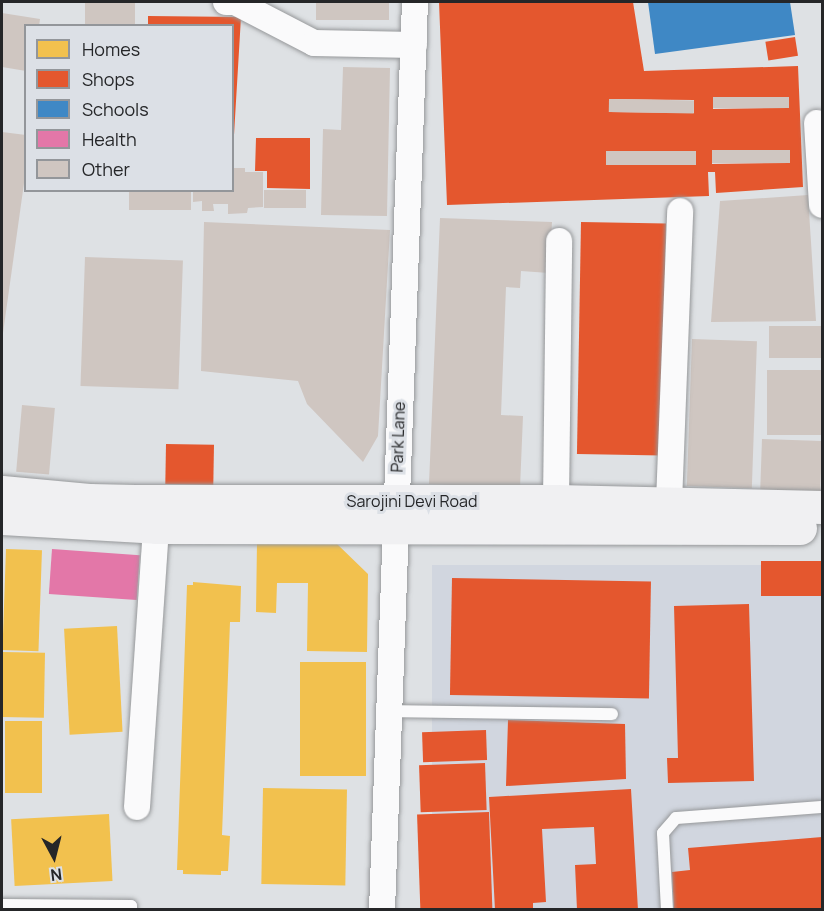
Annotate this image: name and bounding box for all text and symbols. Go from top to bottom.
legend [24,24,234,192]
text: Homes [82,37,140,61]
text: Shops [82,67,134,91]
text: Schools [82,97,149,121]
text: Health [82,127,137,151]
text: Other [82,157,130,181]
street label: Park Lane [387,401,409,473]
street label: Sarojini Devi Road [347,491,477,511]
north arrow [24,827,84,887]
text: N [49,863,63,886]

